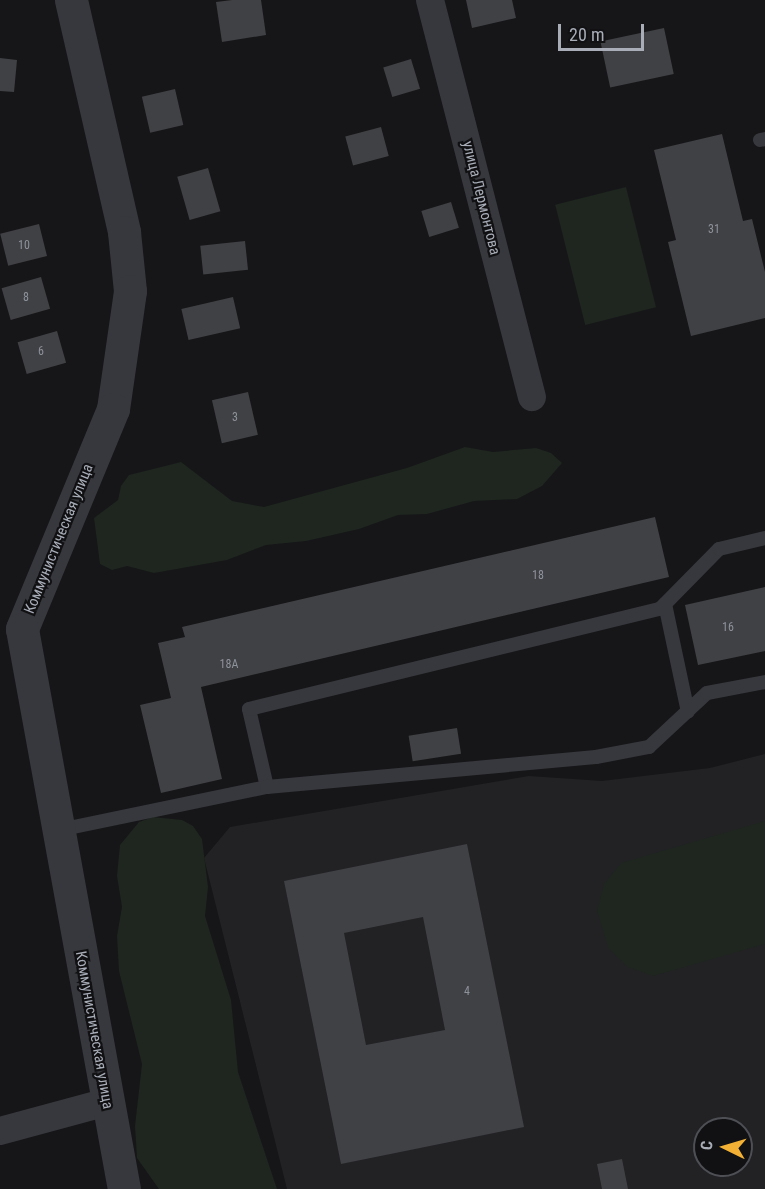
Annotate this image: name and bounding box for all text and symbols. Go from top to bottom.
scale bar [561,12,646,50]
text: 20 m [569,24,604,45]
street label: улица Лермонтова [458,139,504,257]
house number: 31 [708,223,720,237]
house number: 10 [18,239,30,253]
house number: 8 [23,291,29,305]
house number: 6 [38,345,44,359]
house number: 3 [232,411,238,425]
street label: Коммунистическая улица [21,461,97,617]
house number: 18 [532,569,544,583]
house number: 16 [722,621,734,635]
house number: 18А [220,658,238,672]
street label: Коммунистическая улица [71,950,117,1110]
house number: 4 [464,985,470,999]
north arrow [693,1117,753,1177]
text: С [697,1140,716,1151]

